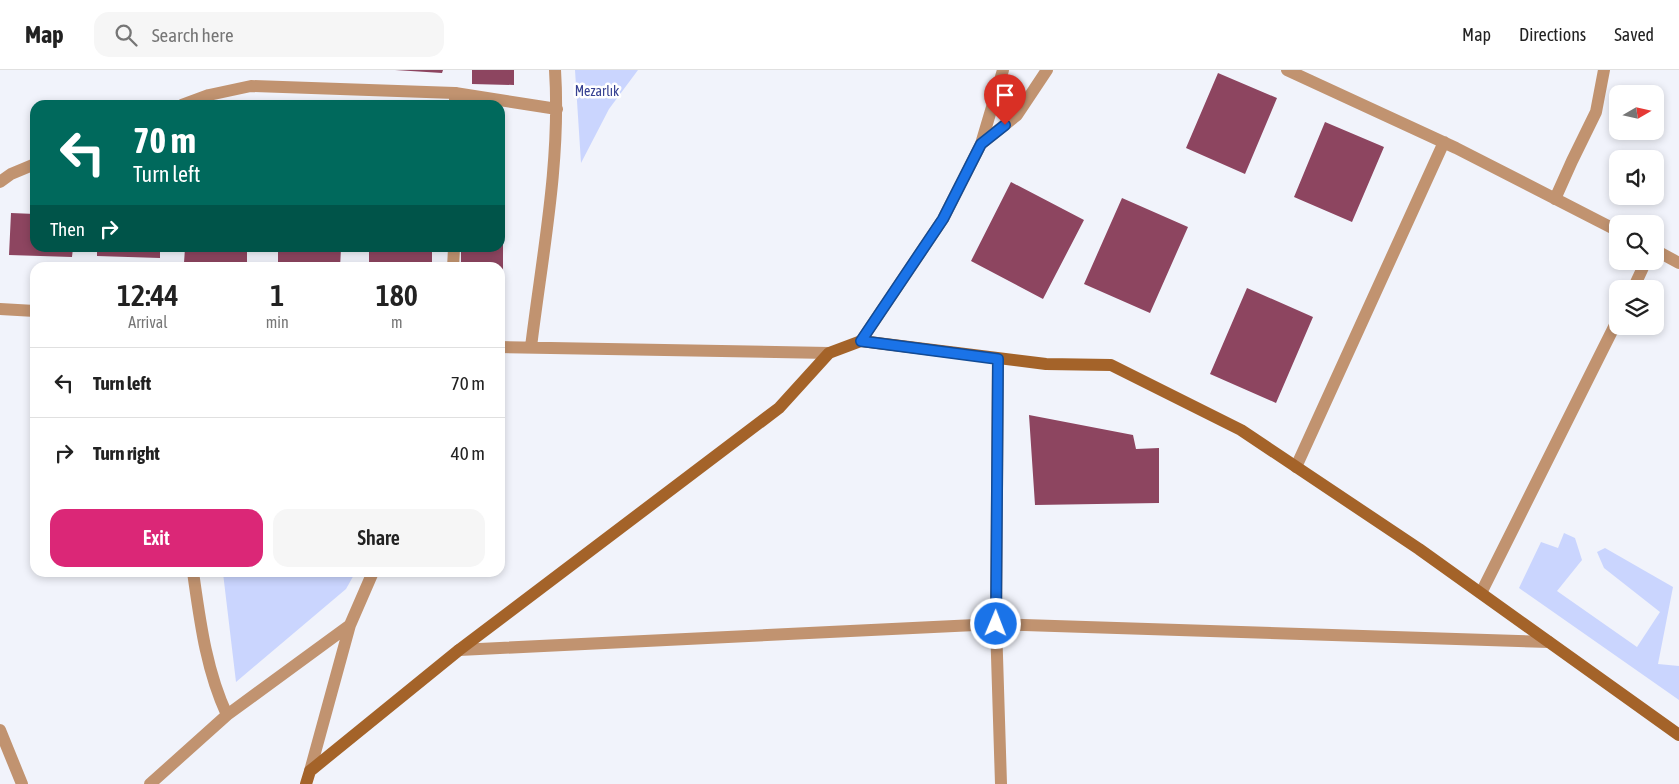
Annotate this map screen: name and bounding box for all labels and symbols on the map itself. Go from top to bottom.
pin [984,74,1026,125]
park label: Mezarlık [575,83,619,99]
north arrow [1609,85,1664,140]
position arrow [969,597,1021,649]

